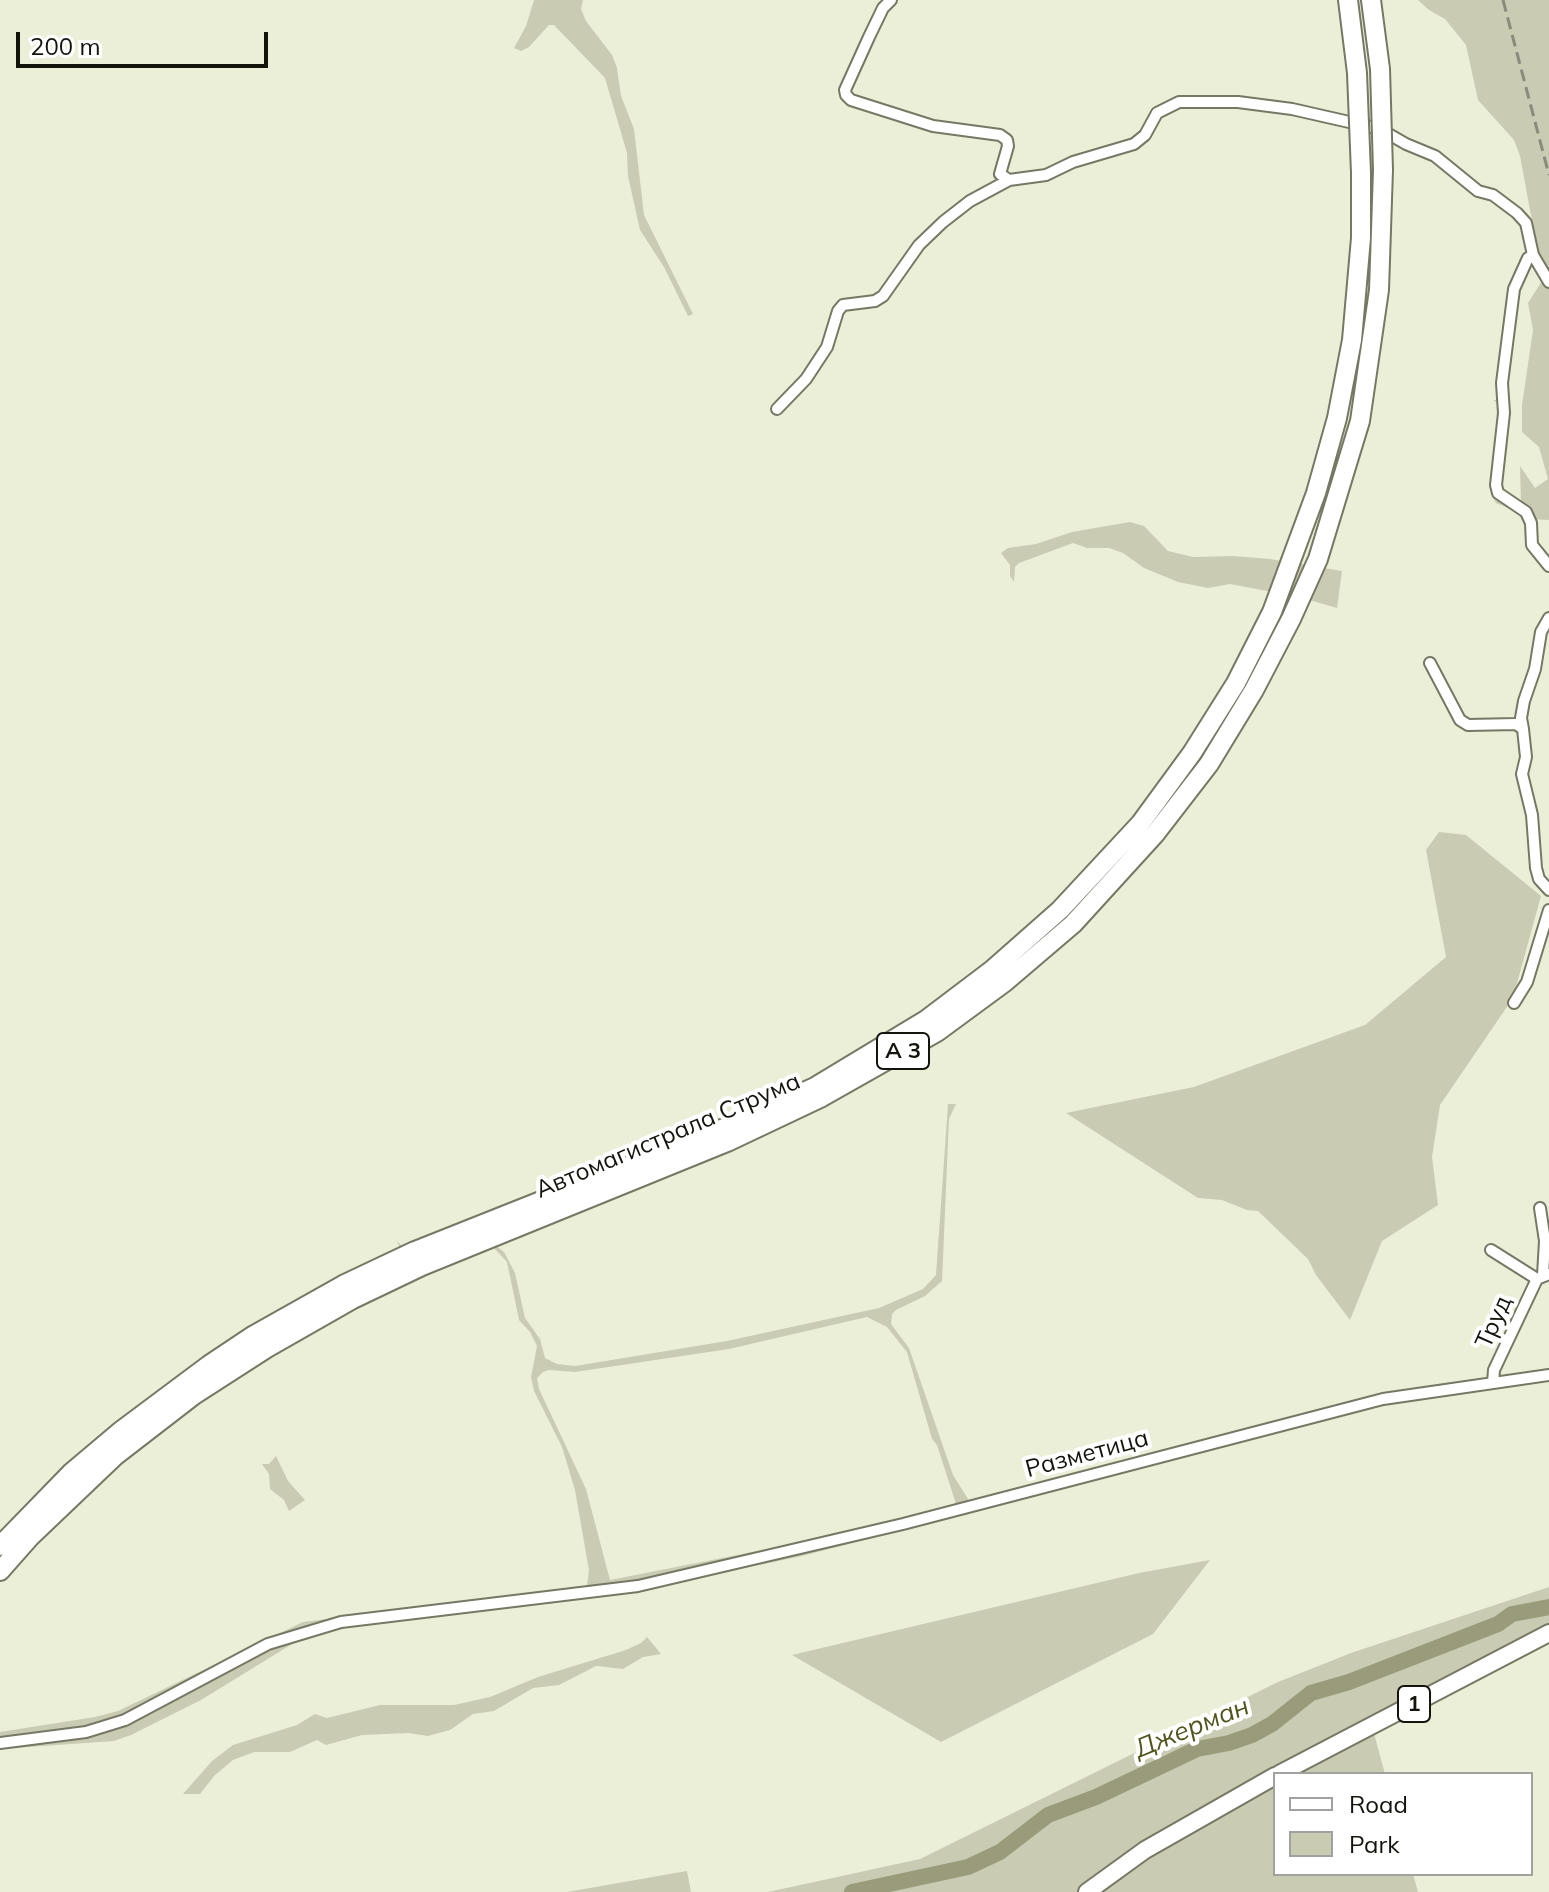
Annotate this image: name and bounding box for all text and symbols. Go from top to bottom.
scale bar [20,16,272,66]
text: 200 m [30,31,101,61]
road number: A 3 [877,1033,929,1069]
street label: Автомагистрала Струма [531,1067,805,1205]
street label: Труд [1470,1291,1518,1353]
street label: Разметица [1022,1424,1152,1484]
road number: 1 [1398,1686,1430,1722]
water label: Джерман [1130,1691,1254,1765]
legend [1273,1772,1533,1876]
text: Road [1349,1789,1408,1819]
text: Park [1349,1829,1400,1859]

